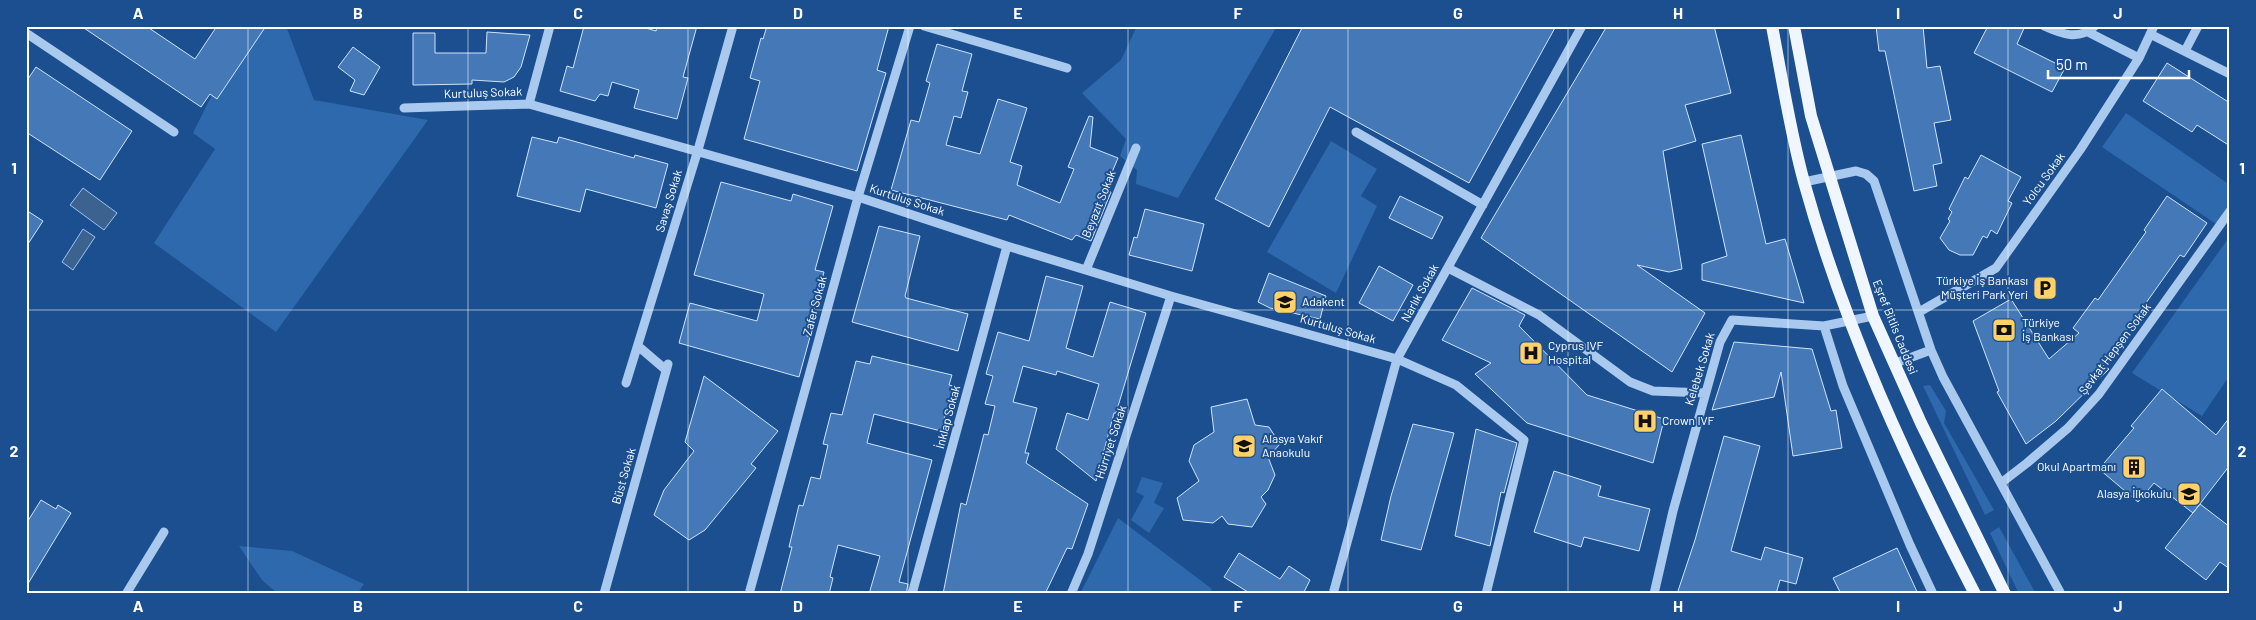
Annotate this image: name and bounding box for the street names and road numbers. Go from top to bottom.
street label: Kurtuluş Sokak [444,84,522,100]
street label: Yolcu Sokak [2019,149,2067,208]
street label: Savaş Sokak [652,168,684,234]
street label: Beyazıt Sokak [1078,168,1118,239]
street label: Kurtuluş Sokak [868,180,947,218]
street label: Narlık Sokak [1398,261,1441,324]
street label: Zafer Sokak [799,274,829,337]
street label: Eşref Bitlis Caddesi [1871,277,1921,376]
street label: Şevkat Hepşen Sokak [2075,300,2153,397]
street label: Kurtuluş Sokak [1299,311,1378,346]
street label: Kelebek Sokak [1681,331,1717,407]
street label: İnklap Sokak [932,383,962,450]
street label: Hürriyet Sokak [1092,403,1128,480]
street label: Büst Sokak [608,446,638,506]

